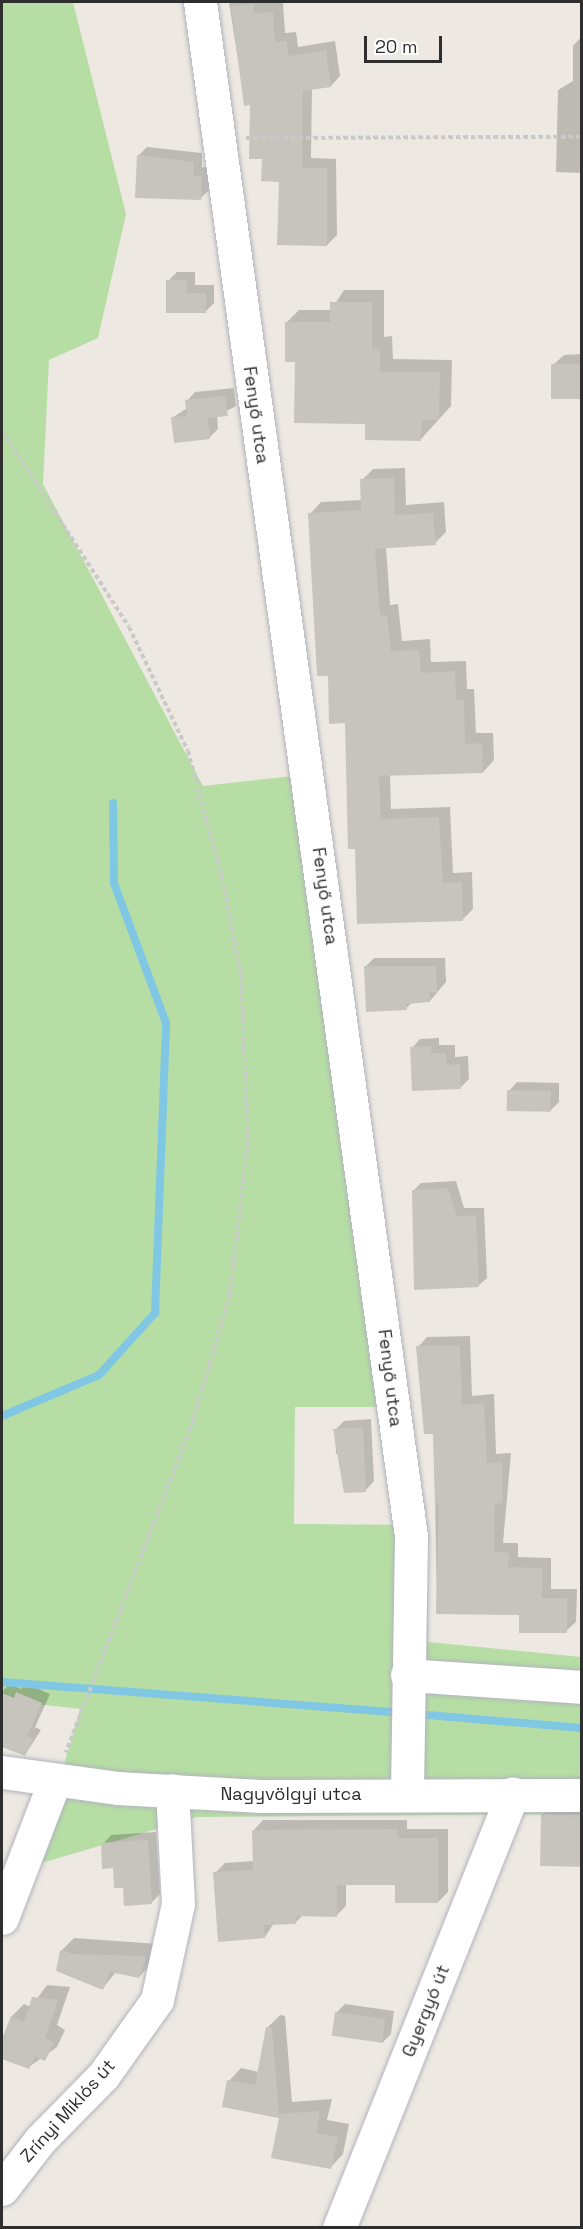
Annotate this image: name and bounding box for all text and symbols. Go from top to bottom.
scale bar [367,24,445,62]
text: 20 m [375,35,418,58]
street label: Fenyő utca [238,365,274,465]
street label: Fenyő utca [307,846,343,946]
street label: Fenyő utca [373,1328,407,1428]
street label: Nagyvölgyi utca [220,1783,362,1805]
street label: Gyergyó út [398,1962,454,2060]
street label: Zrínyi Miklós út [16,2055,120,2167]

